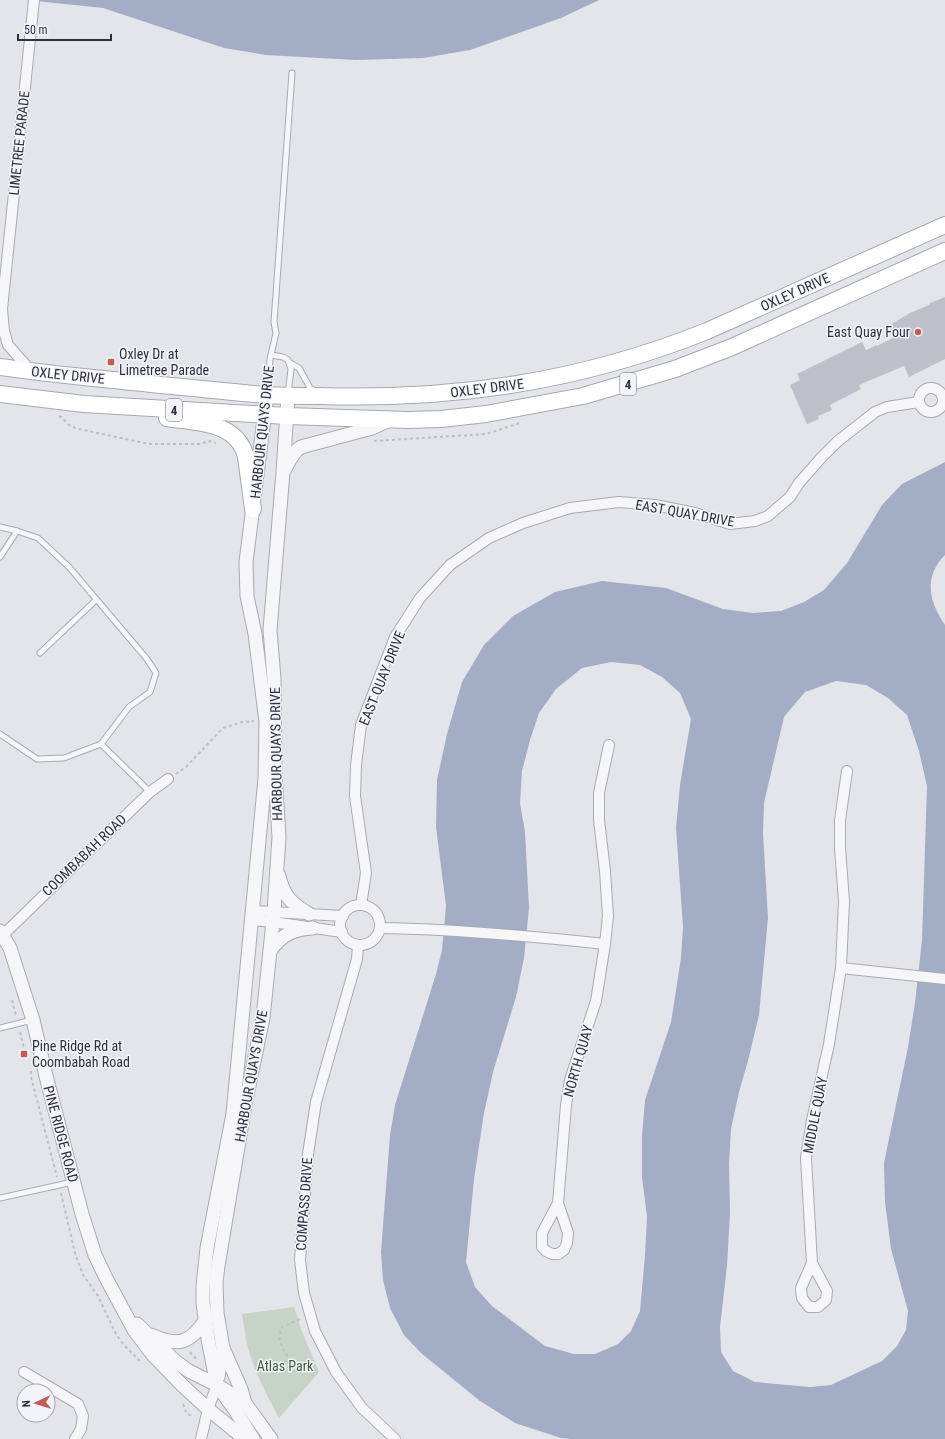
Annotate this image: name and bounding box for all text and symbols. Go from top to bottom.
scale bar [18,16,111,42]
text: 50 m [24,23,48,37]
street label: LIMETREE PARADE [6,90,32,196]
street label: OXLEY DRIVE [758,270,832,314]
place label: East Quay Four [827,324,910,340]
marker: East Quay Four [913,327,923,337]
place label: Oxley Dr at Limetree Parade [119,346,210,378]
marker: Oxley Dr at Limetree Parade [106,357,116,367]
street label: OXLEY DRIVE [30,363,106,387]
street label: HARBOUR QUAYS DRIVE [247,365,277,499]
road number: 4 [620,373,636,395]
street label: OXLEY DRIVE [449,376,525,400]
road number: 4 [166,399,182,421]
street label: EAST QUAY DRIVE [634,496,736,530]
street label: EAST QUAY DRIVE [356,628,408,728]
street label: HARBOUR QUAYS DRIVE [267,687,285,821]
street label: COOMBABAH ROAD [39,811,129,899]
street label: HARBOUR QUAYS DRIVE [231,1009,271,1143]
street label: NORTH QUAY [560,1023,596,1099]
place label: Pine Ridge Rd at Coombabah Road [32,1038,130,1070]
marker: Pine Ridge Rd at Coombabah Road [19,1049,29,1059]
street label: MIDDLE QUAY [800,1075,830,1155]
street label: PINE RIDGE ROAD [40,1084,82,1184]
street label: COMPASS DRIVE [293,1157,315,1251]
park label: Atlas Park [257,1358,314,1374]
north arrow [16,1383,56,1423]
text: N [20,1400,33,1407]

